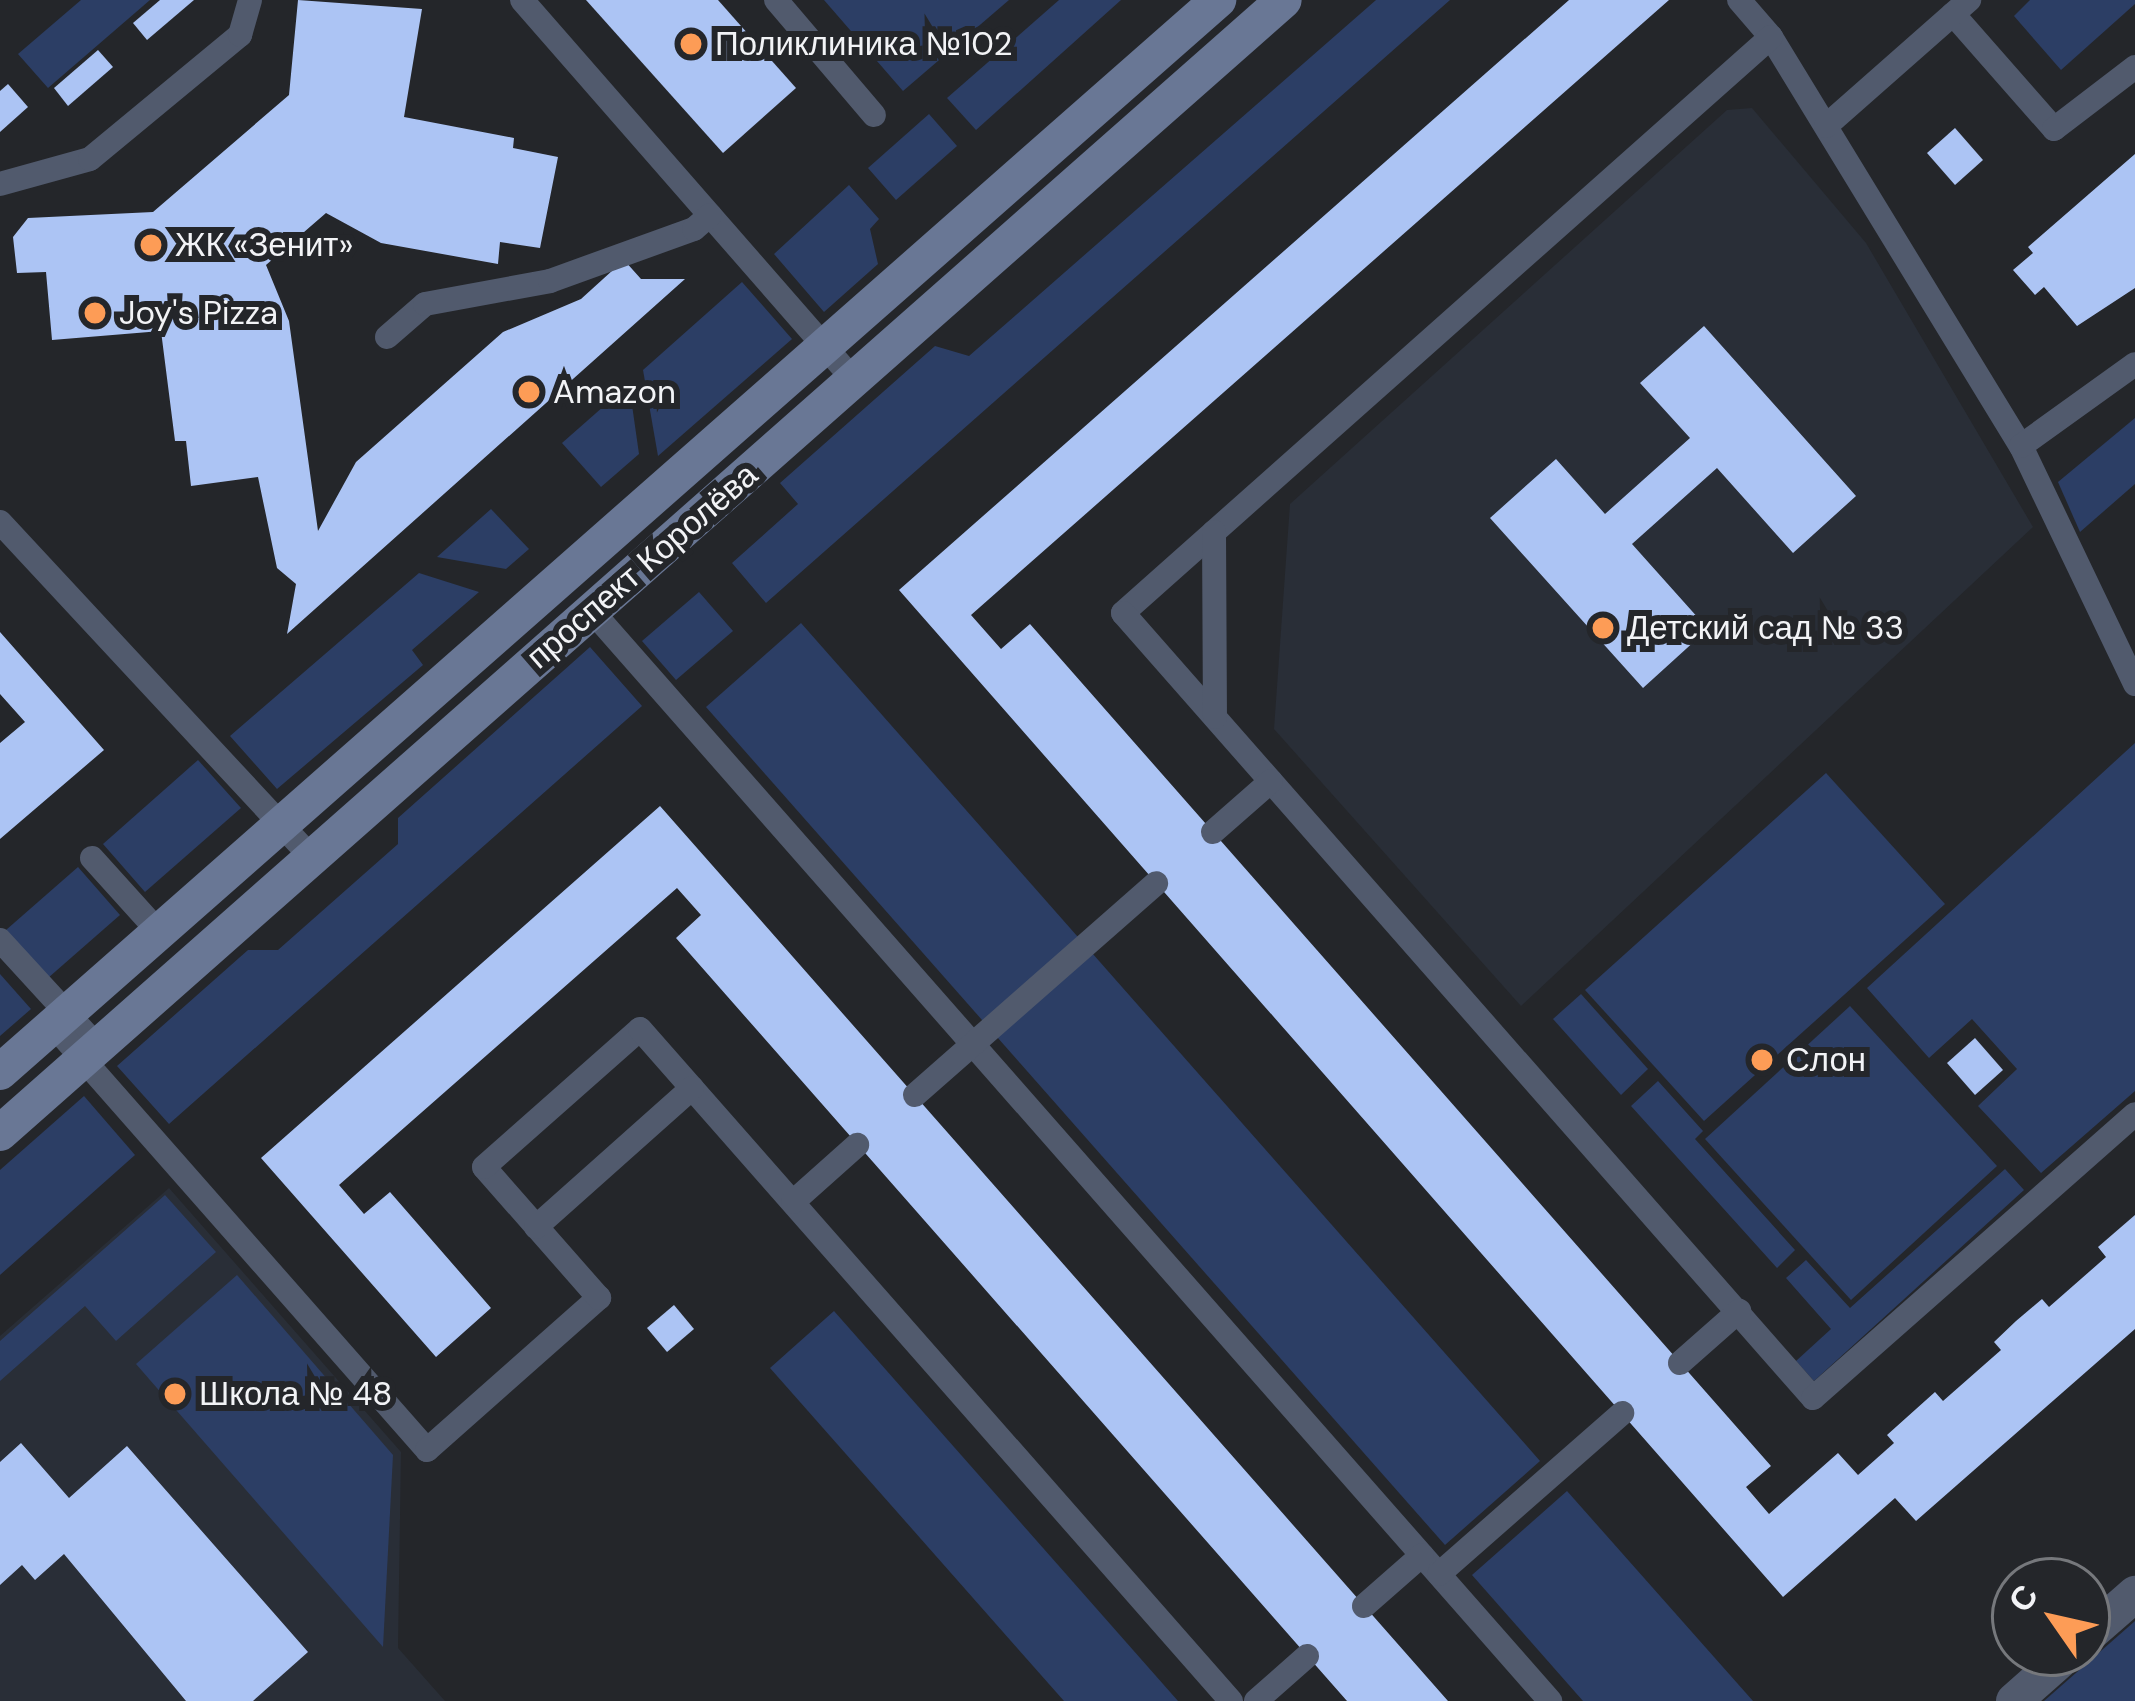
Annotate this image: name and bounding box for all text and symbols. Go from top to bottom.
place label: Поликлиника №102 [715,24,1012,64]
marker: Поликлиника №102 [678,31,704,57]
place label: ЖК «Зенит» [175,225,353,265]
marker: ЖК «Зенит» [138,232,164,258]
place label: Joy's Pizza [119,293,278,333]
marker: Joy's Pizza [82,300,108,326]
place label: Amazon [553,372,676,412]
marker: Amazon [516,379,542,405]
street label: проспект Королёва [519,455,765,677]
place label: Детский сад № 33 [1627,608,1904,648]
marker: Детский сад № 33 [1590,615,1616,641]
place label: Слон [1786,1040,1866,1080]
marker: Слон [1749,1047,1775,1073]
place label: Школа № 48 [199,1374,392,1414]
marker: Школа № 48 [162,1381,188,1407]
north arrow [1991,1557,2111,1677]
text: С [1999,1576,2048,1620]

